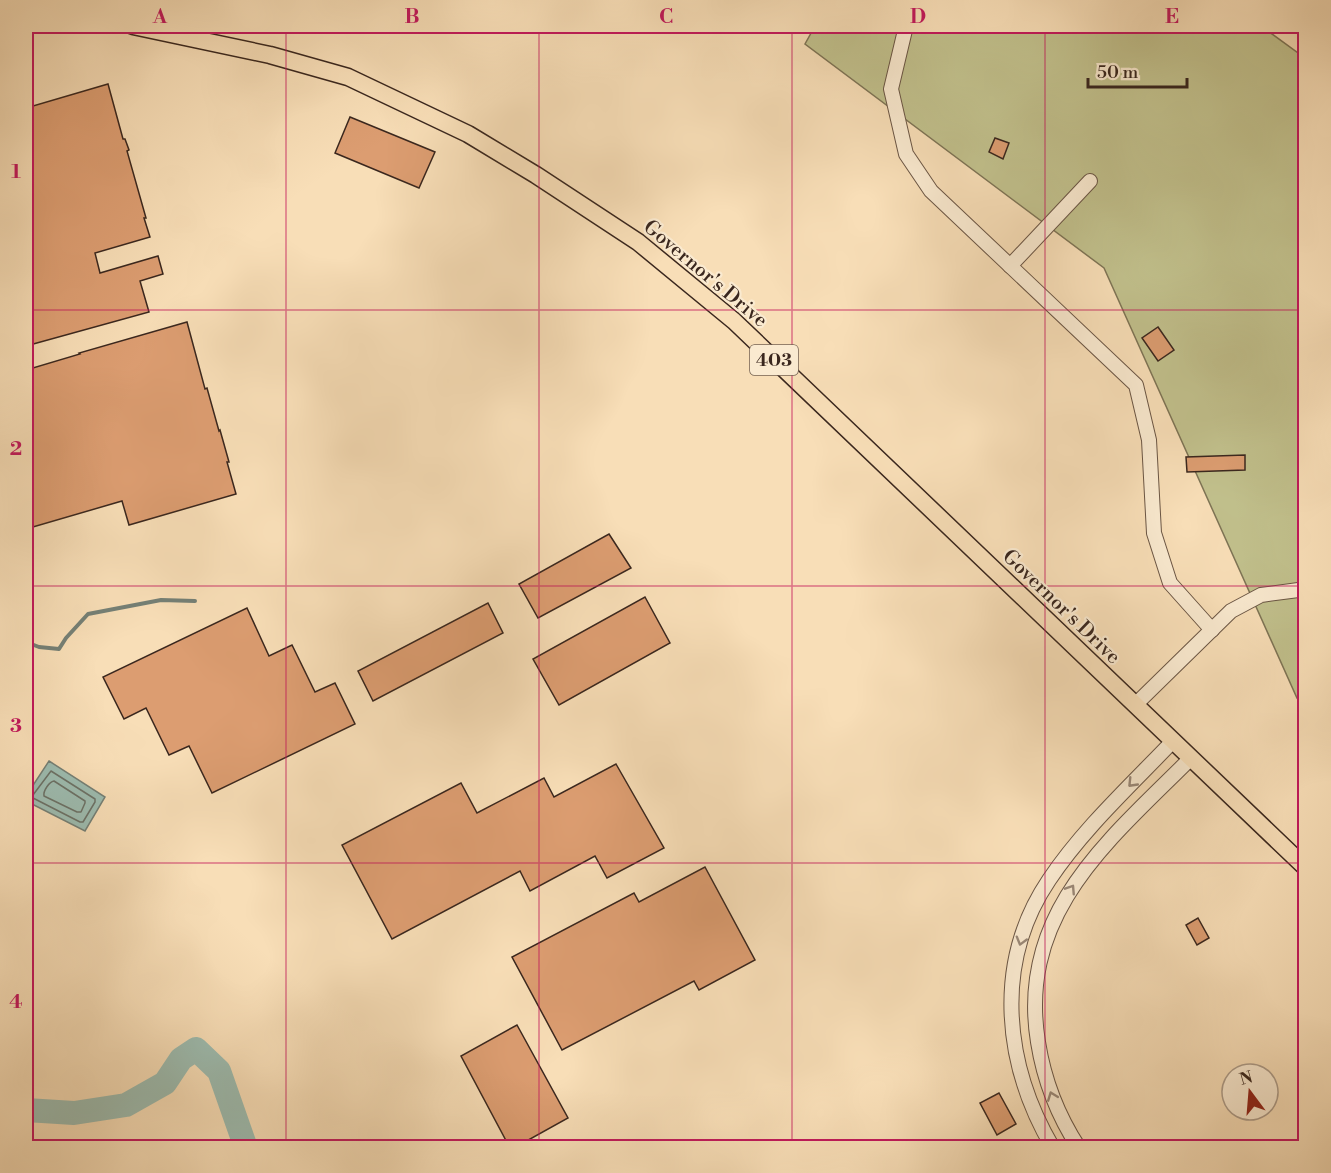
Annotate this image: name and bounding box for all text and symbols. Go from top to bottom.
text: A [152,5,168,30]
text: B [404,5,420,30]
text: C [659,5,673,30]
text: D [910,5,926,30]
text: E [1165,5,1179,30]
scale bar [1088,51,1187,89]
text: 50 m [1097,61,1139,84]
text: 1 [11,160,21,185]
street label: Governor's Drive [638,215,772,333]
road number: 403 [750,345,798,375]
text: 2 [10,437,22,462]
street label: Governor's Drive [997,544,1125,670]
text: 3 [10,714,22,739]
one-way arrow [1129,776,1140,787]
one-way arrow [1064,885,1076,895]
one-way arrow [1015,935,1028,945]
text: 4 [9,990,23,1015]
north arrow [1220,1062,1280,1122]
text: N [1237,1067,1255,1090]
one-way arrow [1047,1091,1060,1101]

